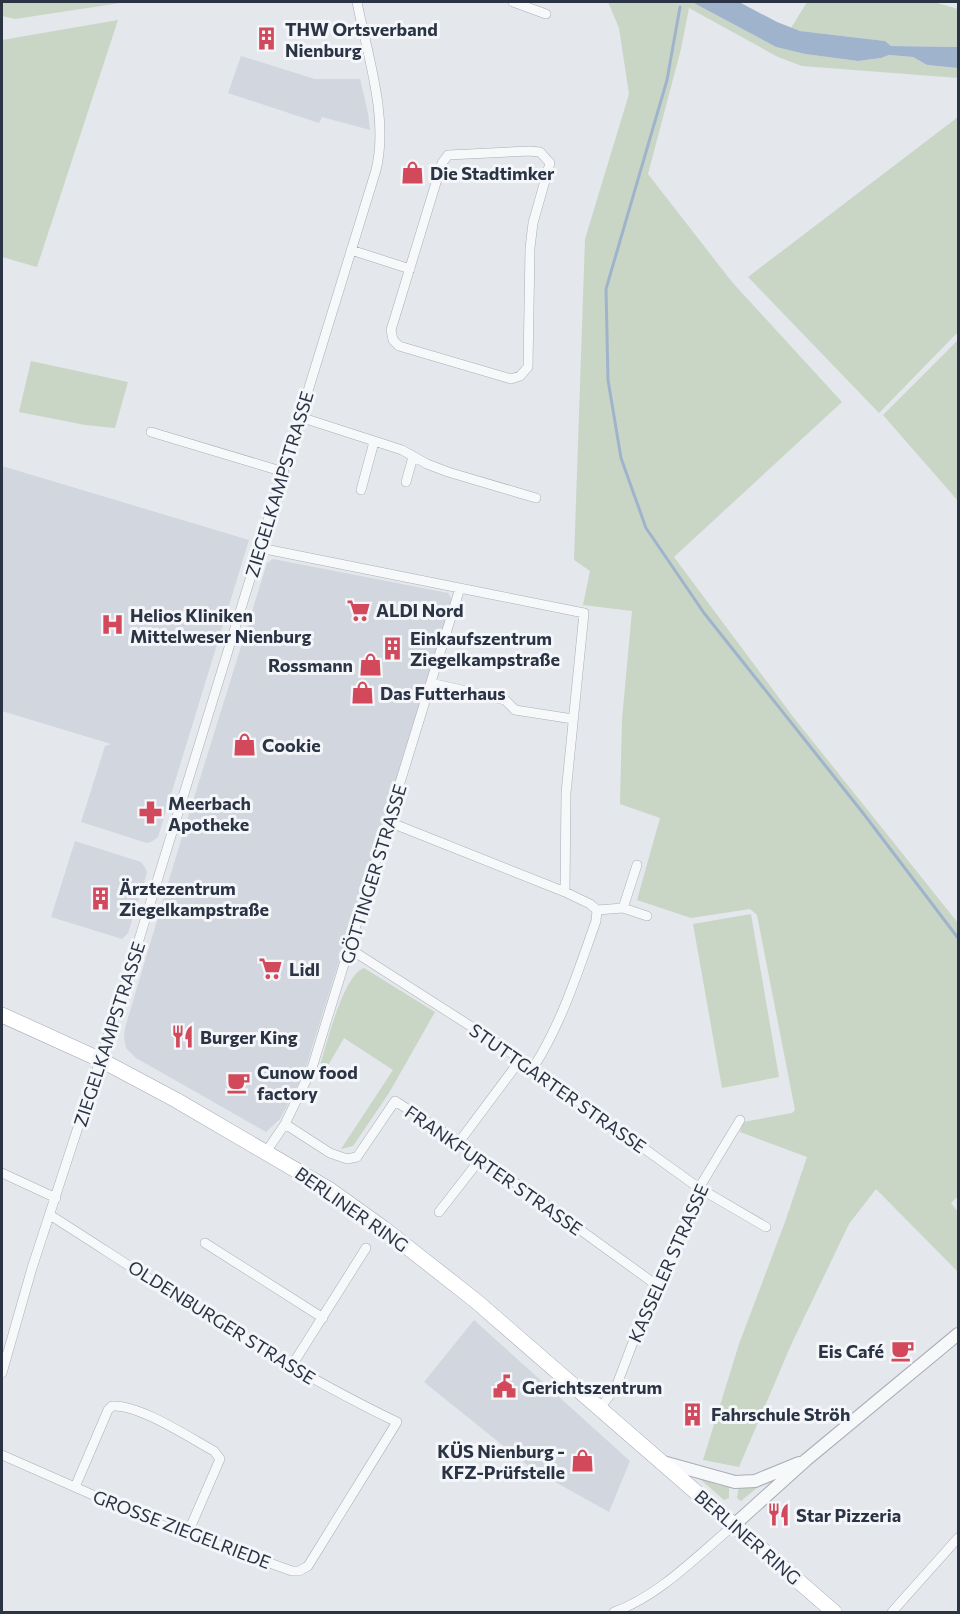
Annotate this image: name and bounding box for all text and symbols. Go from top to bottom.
place label: THW Ortsverband Nienburg [285,18,438,61]
building icon: THW Ortsverband Nienburg [254,26,280,52]
shop icon: Die Stadtimker [399,160,425,186]
place label: Die Stadtimker [430,162,555,184]
street label: ZIEGELKAMPSTRASSE [240,388,318,580]
supermarket icon: ALDI Nord [345,597,371,623]
place label: ALDI Nord [376,599,464,621]
place label: Helios Kliniken Mittelweser Nienburg [130,604,311,647]
hospital icon: Helios Kliniken Mittelweser Nienburg [99,612,125,638]
place label: Einkaufszentrum Ziegelkampstraße [410,627,560,670]
building icon: Einkaufszentrum Ziegelkampstraße [379,635,405,661]
shop icon: Rossmann [358,652,384,678]
place label: Rossmann [268,654,353,676]
shop icon: Das Futterhaus [349,680,375,706]
place label: Das Futterhaus [380,682,506,704]
shop icon: Cookie [231,732,257,758]
place label: Cookie [262,734,321,756]
street label: GÖTTINGER STRASSE [335,782,411,966]
place label: Meerbach Apotheke [168,792,251,835]
pharmacy icon: Meerbach Apotheke [137,800,163,826]
place label: Ärztezentrum Ziegelkampstraße [119,877,269,920]
building icon: Ärztezentrum Ziegelkampstraße [88,885,114,911]
street label: ZIEGELKAMPSTRASSE [69,939,149,1129]
supermarket icon: Lidl [258,956,284,982]
place label: Lidl [289,958,320,980]
street label: STUTTGARTER STRASSE [465,1019,651,1157]
restaurant icon: Burger King [169,1024,195,1050]
place label: Burger King [200,1026,298,1048]
place label: Cunow food factory [257,1061,358,1104]
cafe icon: Cunow food factory [226,1069,252,1095]
street label: FRANKFURTER STRASSE [401,1100,587,1240]
street label: BERLINER RING [291,1162,413,1256]
street label: KASSELER STRASSE [623,1180,713,1346]
street label: OLDENBURGER STRASSE [124,1255,320,1389]
cafe icon: Eis Café [889,1338,915,1364]
place label: Eis Café [818,1340,884,1362]
public building icon: Gerichtszentrum [491,1374,517,1400]
place label: Gerichtszentrum [522,1376,662,1398]
building icon: Fahrschule Ströh [680,1401,706,1427]
place label: Fahrschule Ströh [711,1403,850,1425]
place label: KÜS Nienburg - KFZ-Prüfstelle [437,1440,565,1483]
shop icon: KÜS Nienburg - KFZ-Prüfstelle [570,1448,596,1474]
street label: GROSSE ZIEGELRIEDE [90,1485,274,1573]
street label: BERLINER RING [690,1485,806,1589]
restaurant icon: Star Pizzeria [765,1502,791,1528]
place label: Star Pizzeria [796,1504,901,1526]

